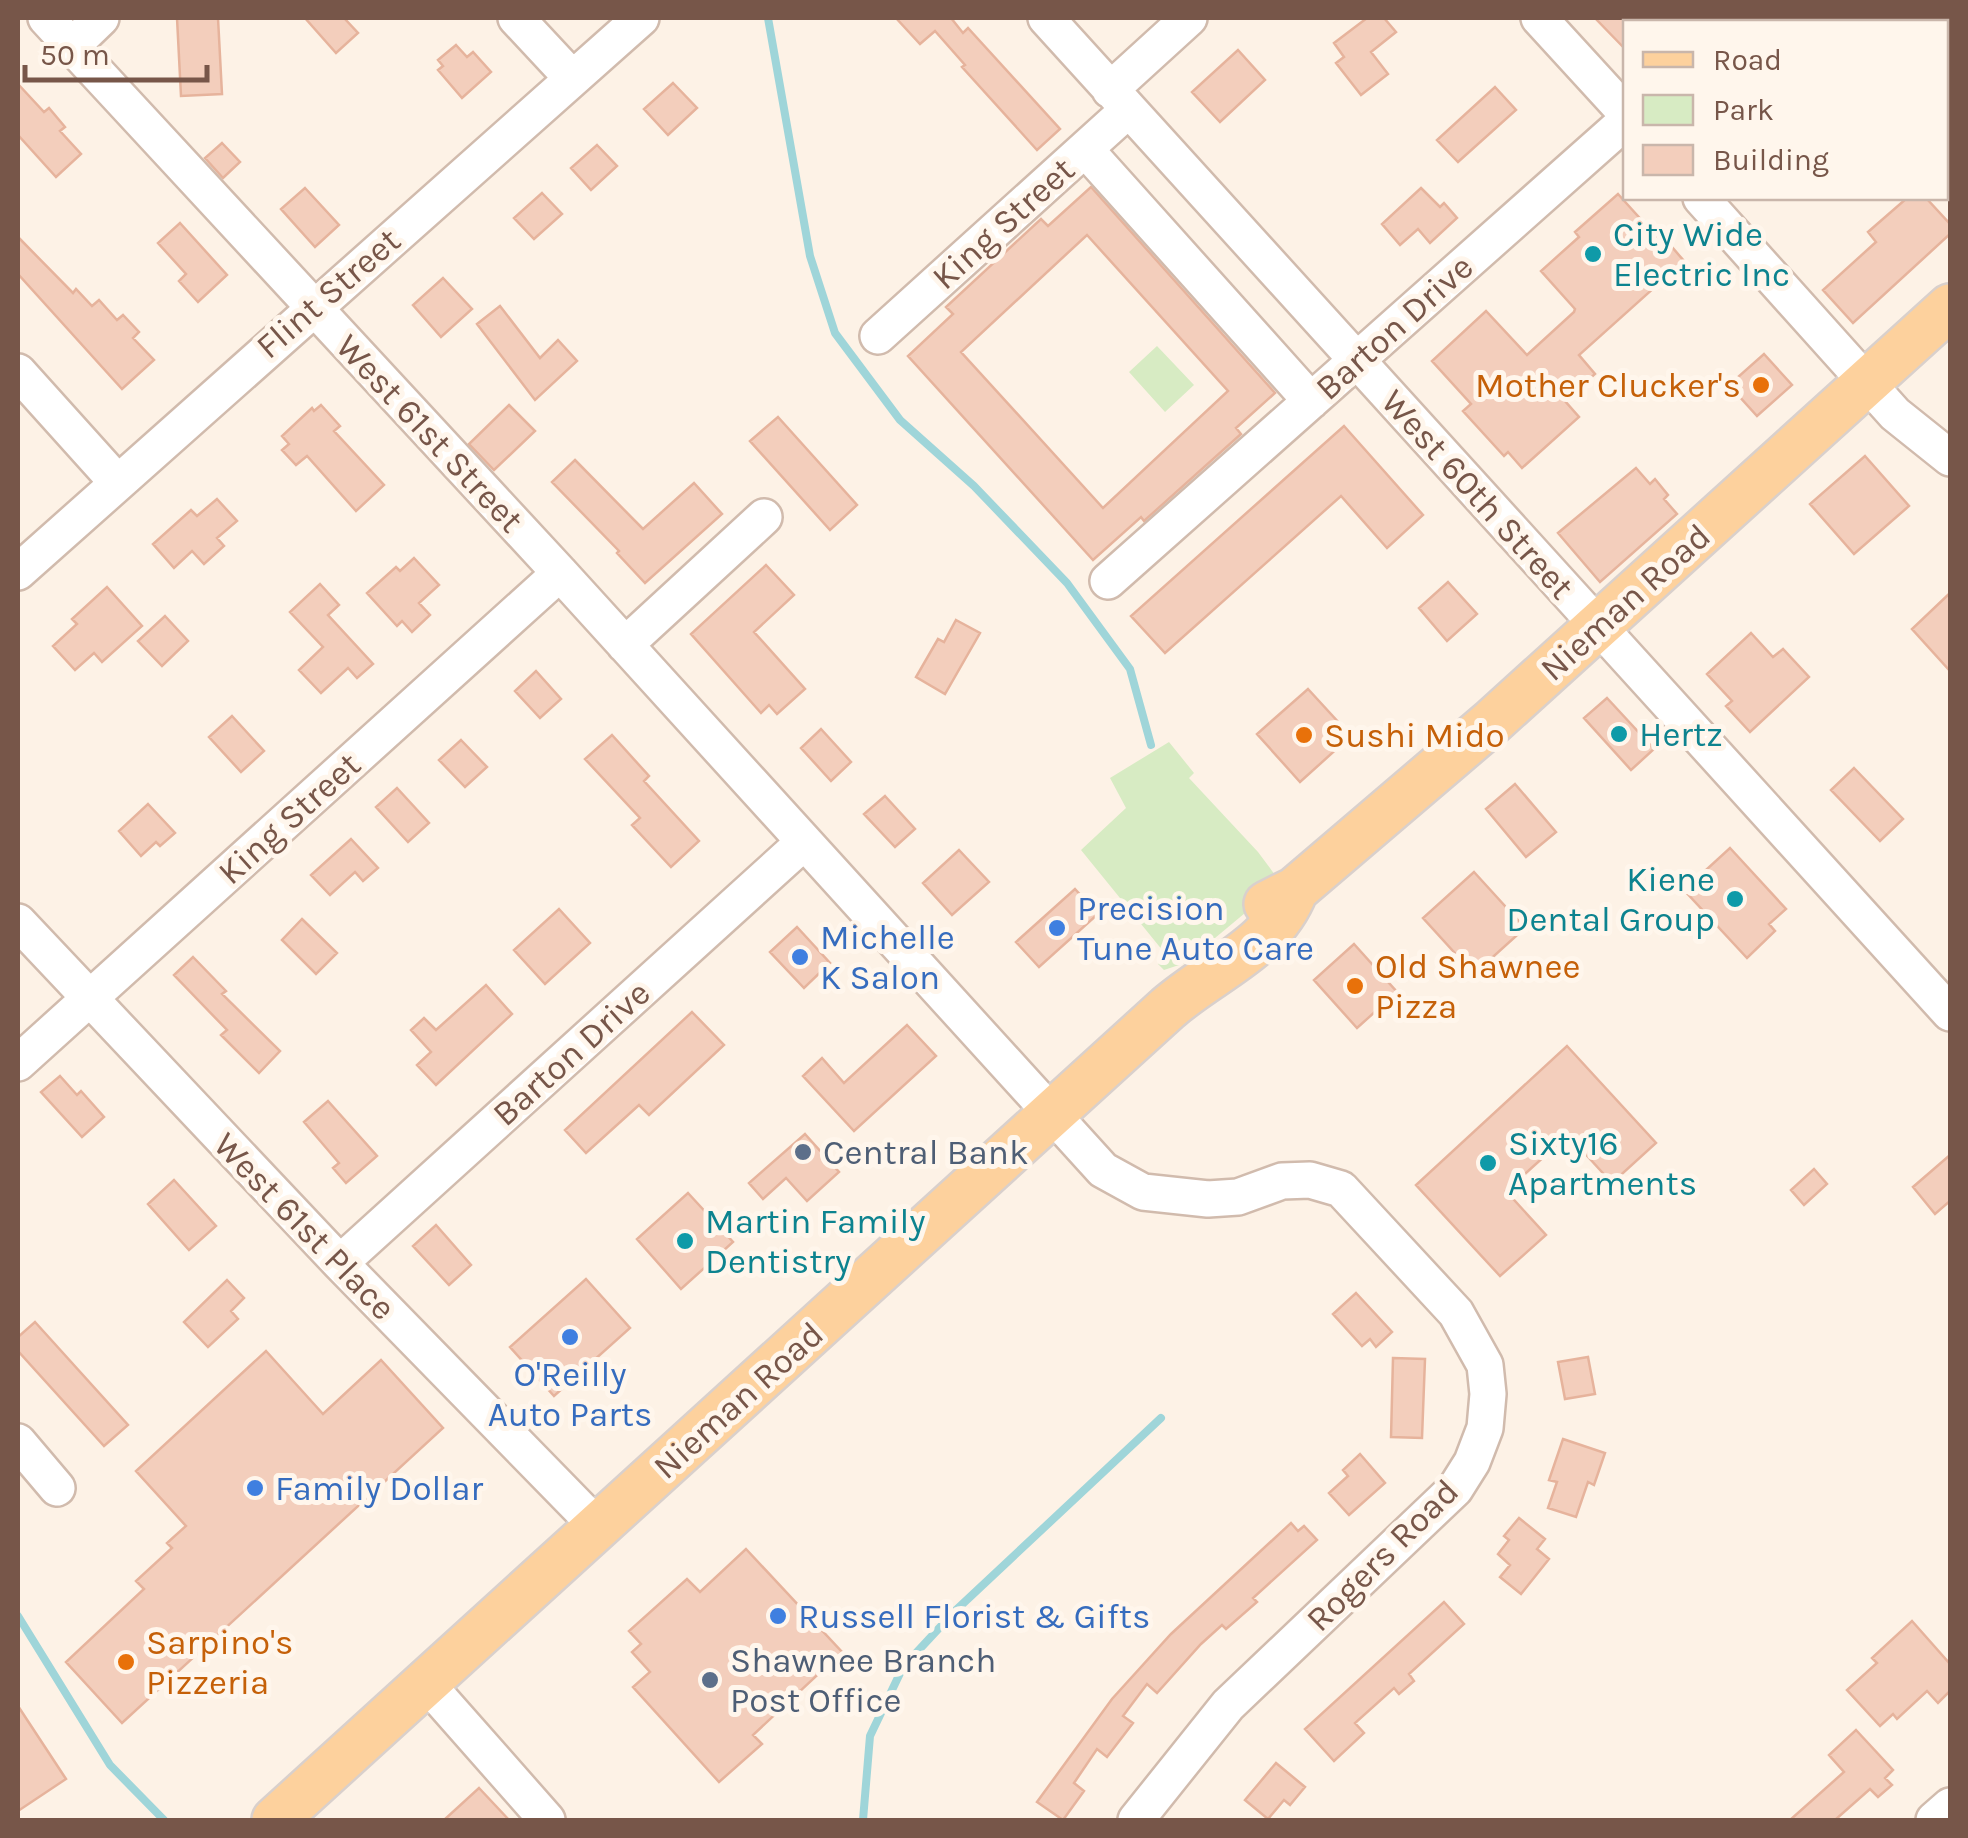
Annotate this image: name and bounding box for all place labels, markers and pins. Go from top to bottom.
place label: City Wide Electric Inc [1613,214,1790,295]
marker: City Wide Electric Inc [1582,243,1604,265]
place label: Mother Clucker's [1475,365,1741,406]
marker: Mother Clucker's [1750,374,1772,396]
place label: Hertz [1639,714,1723,755]
place label: Sushi Mido [1324,715,1505,756]
marker: Hertz [1608,723,1630,745]
marker: Sushi Mido [1293,724,1315,746]
place label: Kiene Dental Group [1506,859,1715,940]
place label: Precision Tune Auto Care [1077,888,1314,969]
marker: Kiene Dental Group [1724,888,1746,910]
place label: Michelle K Salon [820,917,955,998]
marker: Precision Tune Auto Care [1046,917,1068,939]
marker: Michelle K Salon [789,946,811,968]
place label: Old Shawnee Pizza [1375,946,1580,1027]
marker: Old Shawnee Pizza [1344,975,1366,997]
place label: Sixty16 Apartments [1508,1123,1697,1204]
place label: Central Bank [823,1132,1029,1173]
marker: Central Bank [792,1141,814,1163]
marker: Sixty16 Apartments [1477,1152,1499,1174]
place label: Martin Family Dentistry [705,1201,926,1282]
marker: Martin Family Dentistry [674,1230,696,1252]
marker: O'Reilly Auto Parts [559,1326,581,1348]
place label: O'Reilly Auto Parts [488,1354,652,1435]
place label: Family Dollar [275,1468,483,1509]
marker: Family Dollar [244,1477,266,1499]
place label: Russell Florist & Gifts [798,1596,1150,1637]
marker: Russell Florist & Gifts [767,1605,789,1627]
place label: Sarpino's Pizzeria [146,1622,293,1703]
place label: Shawnee Branch Post Office [730,1640,996,1721]
marker: Sarpino's Pizzeria [115,1651,137,1673]
marker: Shawnee Branch Post Office [699,1669,721,1691]

